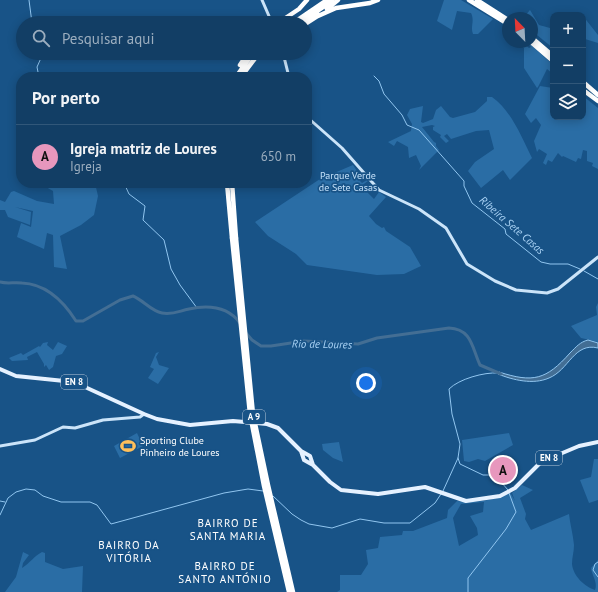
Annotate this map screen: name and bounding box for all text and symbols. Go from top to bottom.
north arrow [502,12,538,48]
map controls [550,12,586,120]
button: + [550,12,586,48]
search box [16,16,312,60]
icon: search [30,27,52,49]
text: Pesquisar aqui [62,29,154,48]
button: − [550,48,586,84]
button: layers [550,84,586,120]
text: Por perto [32,87,100,109]
text: Igreja matriz de Loures [70,139,217,158]
text: A [41,148,49,165]
text: 650 m [261,148,296,165]
text: Igreja [70,158,102,175]
park label: Parque Verde de Sete Casas [319,169,377,194]
water label: Ribeira Sete Casas [477,193,548,257]
water label: Rio de Loures [292,336,353,352]
your location [356,373,376,393]
road number: EN 8 [61,375,87,389]
road number: A 9 [243,410,265,424]
place label: Sporting Clube Pinheiro de Loures [140,434,220,459]
sports icon: Sporting Clube Pinheiro de Loures [119,437,137,455]
road number: EN 8 [536,451,562,465]
pin: A [490,455,516,485]
district label: BAIRRO DE SANTA MARIA [190,516,266,543]
district label: BAIRRO DA VITÓRIA [98,538,160,565]
district label: BAIRRO DE SANTO ANTÓNIO [178,559,272,586]

